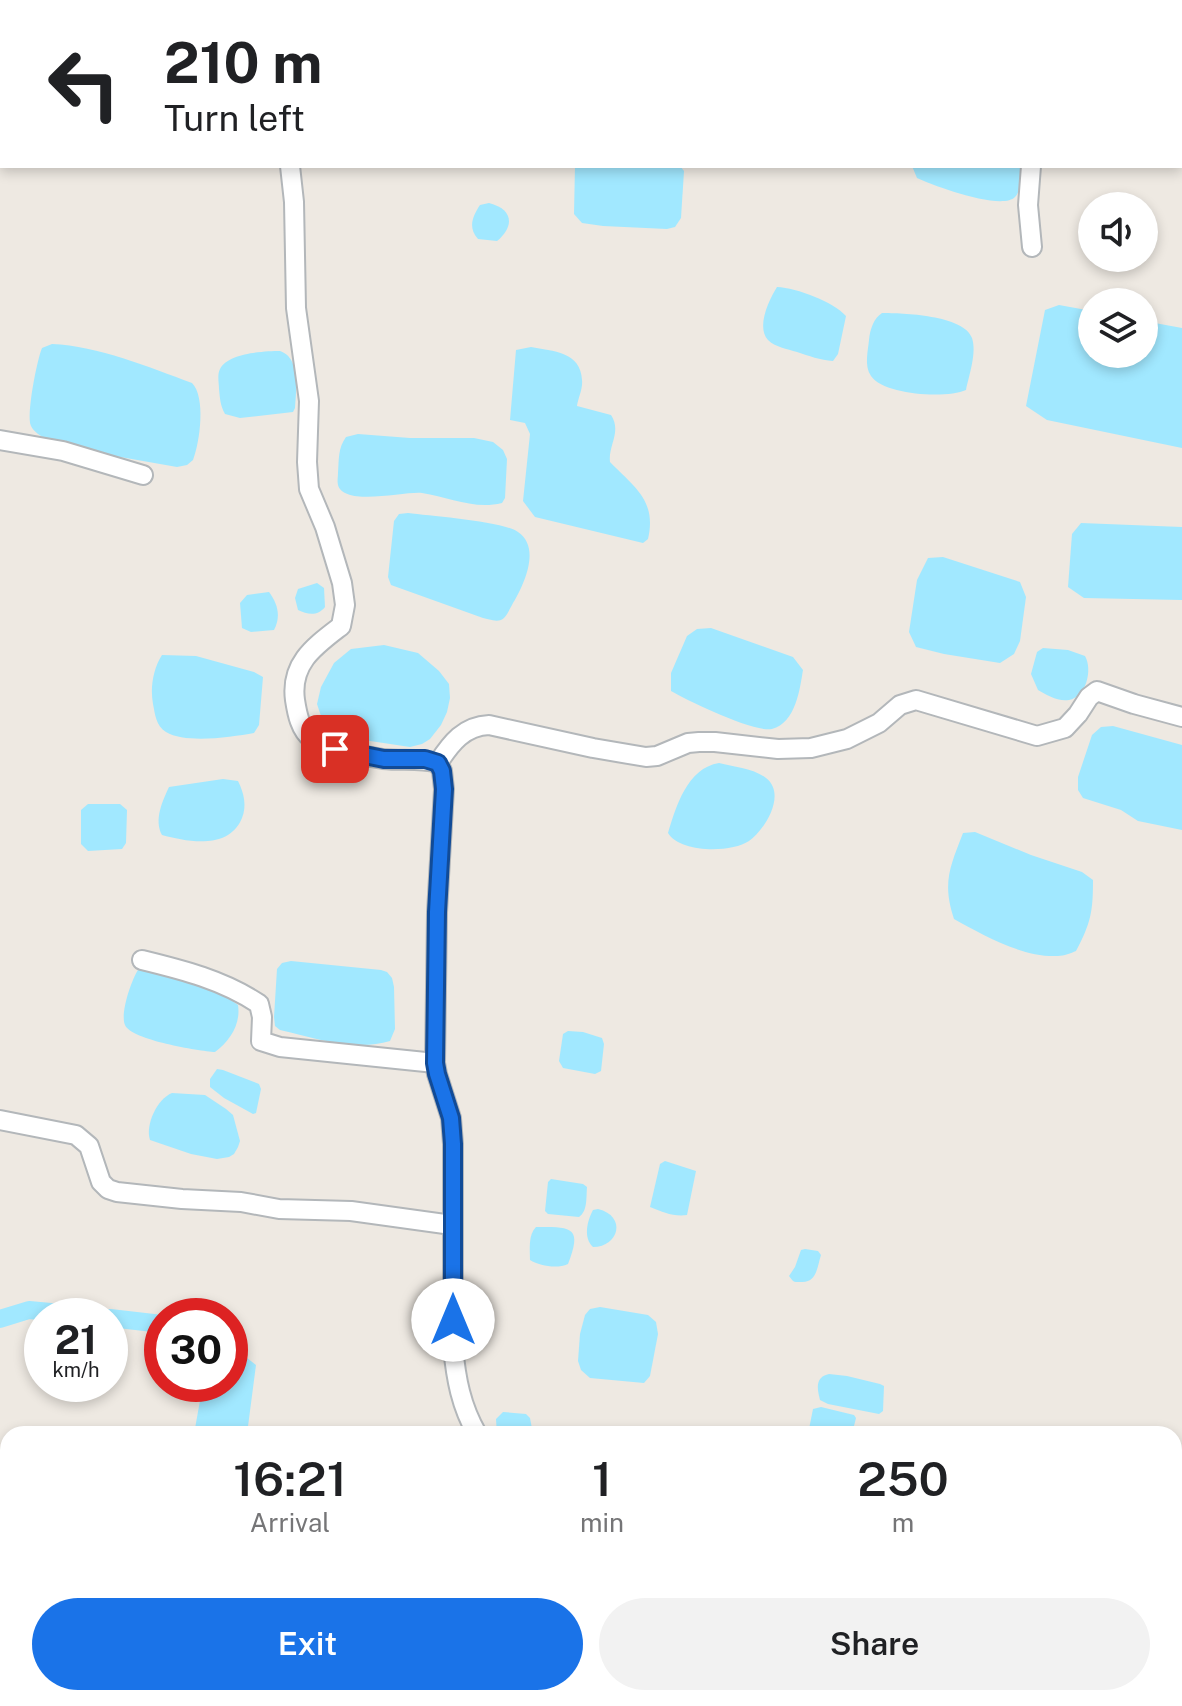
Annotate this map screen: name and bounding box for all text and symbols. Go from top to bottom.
text: 210 m [164,30,322,96]
icon: left [32,32,136,136]
text: Turn left [164,97,305,139]
map controls [1078,192,1158,368]
button: sound [1078,192,1158,272]
button: layers [1078,288,1158,368]
pin [301,715,369,783]
icon: arrive [313,727,357,771]
position arrow [411,1278,495,1362]
speed limit sign: 30 [144,1298,248,1402]
text: 21 [55,1316,97,1363]
text: km/h [52,1358,100,1382]
text: 16:21 [233,1450,347,1507]
text: 1 [592,1450,612,1507]
text: 250 [857,1450,949,1507]
text: Arrival [250,1507,330,1538]
text: min [580,1507,624,1538]
text: m [892,1507,914,1538]
button: Exit [32,1598,583,1690]
button: Share [599,1598,1150,1690]

